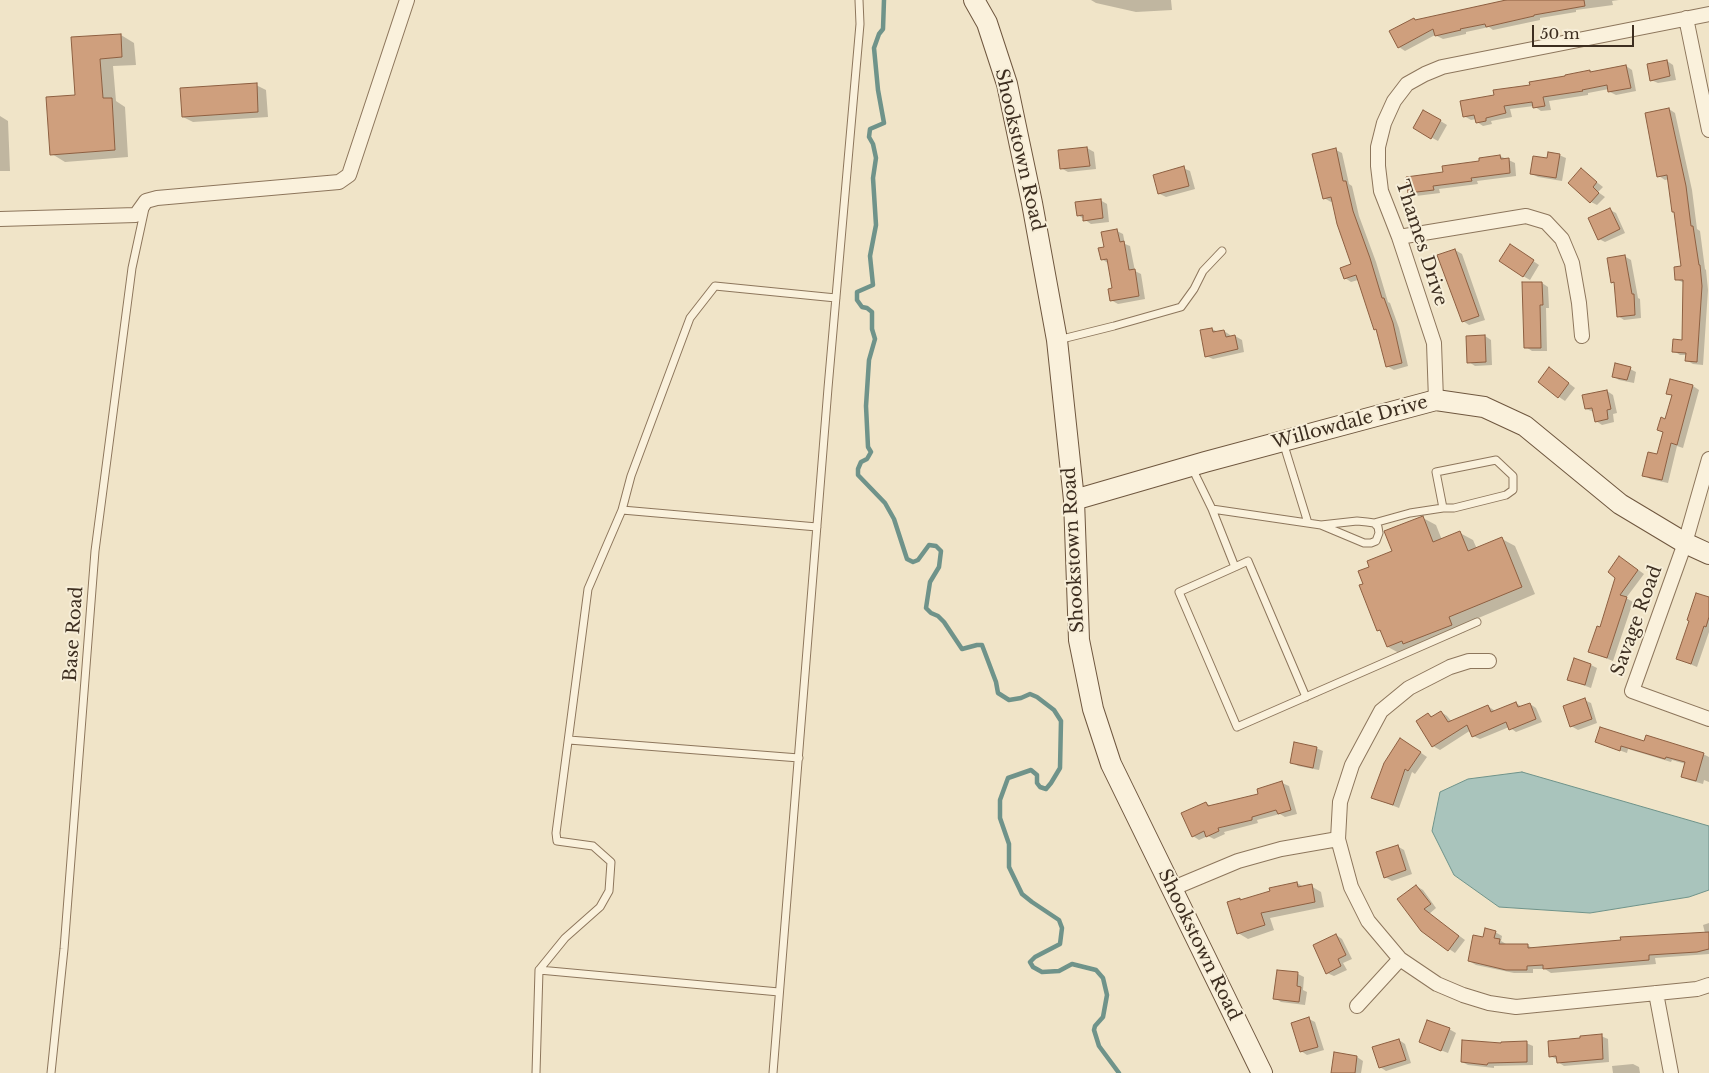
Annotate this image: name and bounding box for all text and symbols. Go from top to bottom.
scale bar [1534,15,1636,47]
text: 50 m [1540,24,1580,43]
street label: Shookstown Road [990,67,1048,233]
street label: Thames Drive [1390,177,1452,309]
street label: Willowdale Drive [1270,392,1430,454]
street label: Shookstown Road [1059,467,1089,633]
street label: Savage Road [1607,563,1667,679]
street label: Base Road [60,586,88,682]
street label: Shookstown Road [1153,866,1245,1024]

